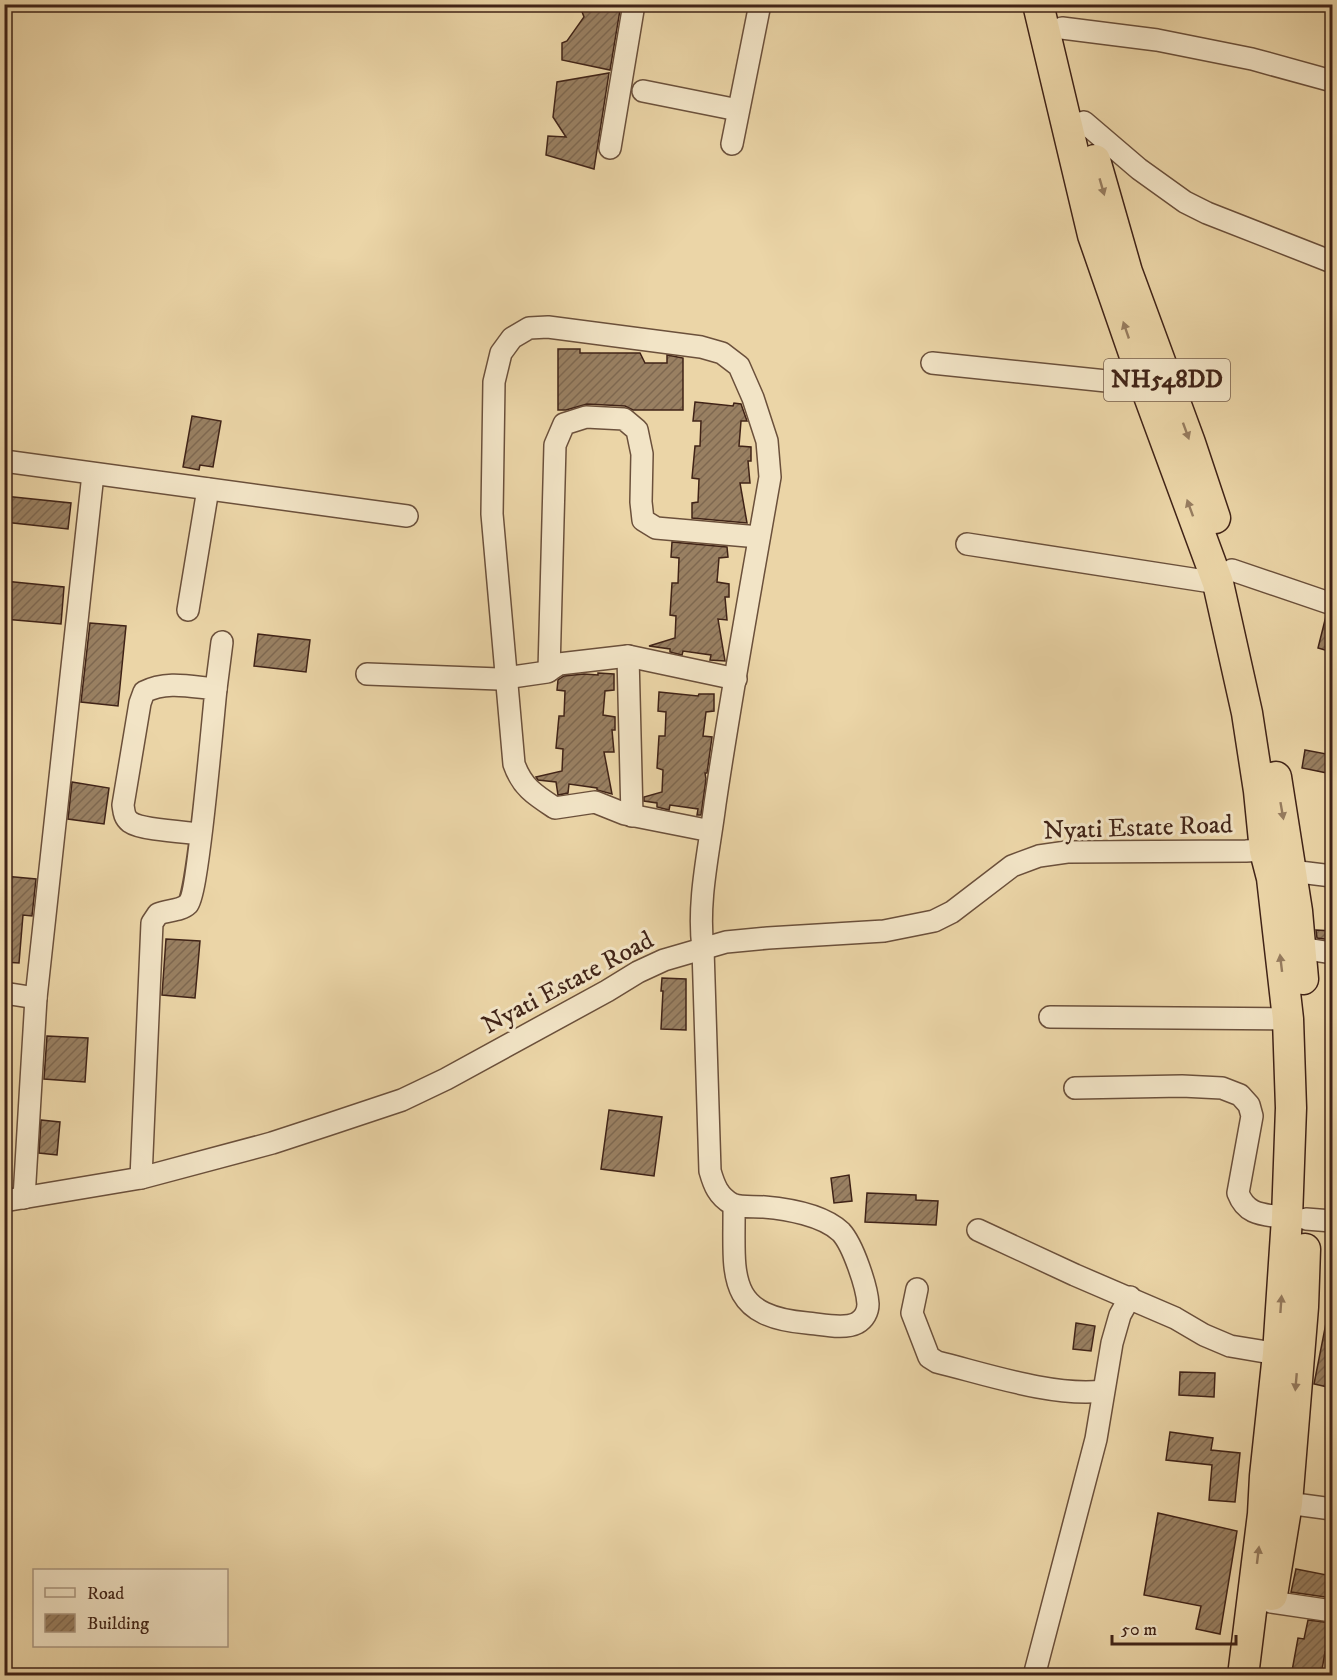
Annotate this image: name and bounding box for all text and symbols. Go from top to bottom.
one-way arrow [1098,178,1107,196]
one-way arrow [1120,321,1130,339]
road number: NH548DD [1104,359,1230,401]
one-way arrow [1181,422,1191,440]
one-way arrow [1185,499,1195,517]
one-way arrow [1278,801,1287,820]
street label: Nyati Estate Road [1043,808,1233,848]
street label: Nyati Estate Road [476,924,660,1042]
one-way arrow [1276,953,1285,972]
one-way arrow [1277,1294,1286,1313]
one-way arrow [1292,1373,1301,1392]
one-way arrow [1253,1545,1263,1564]
legend [33,1569,228,1647]
text: Road [87,1583,124,1605]
scale bar [1112,1608,1236,1646]
text: Building [87,1613,149,1635]
text: 50 m [1121,1619,1157,1641]

